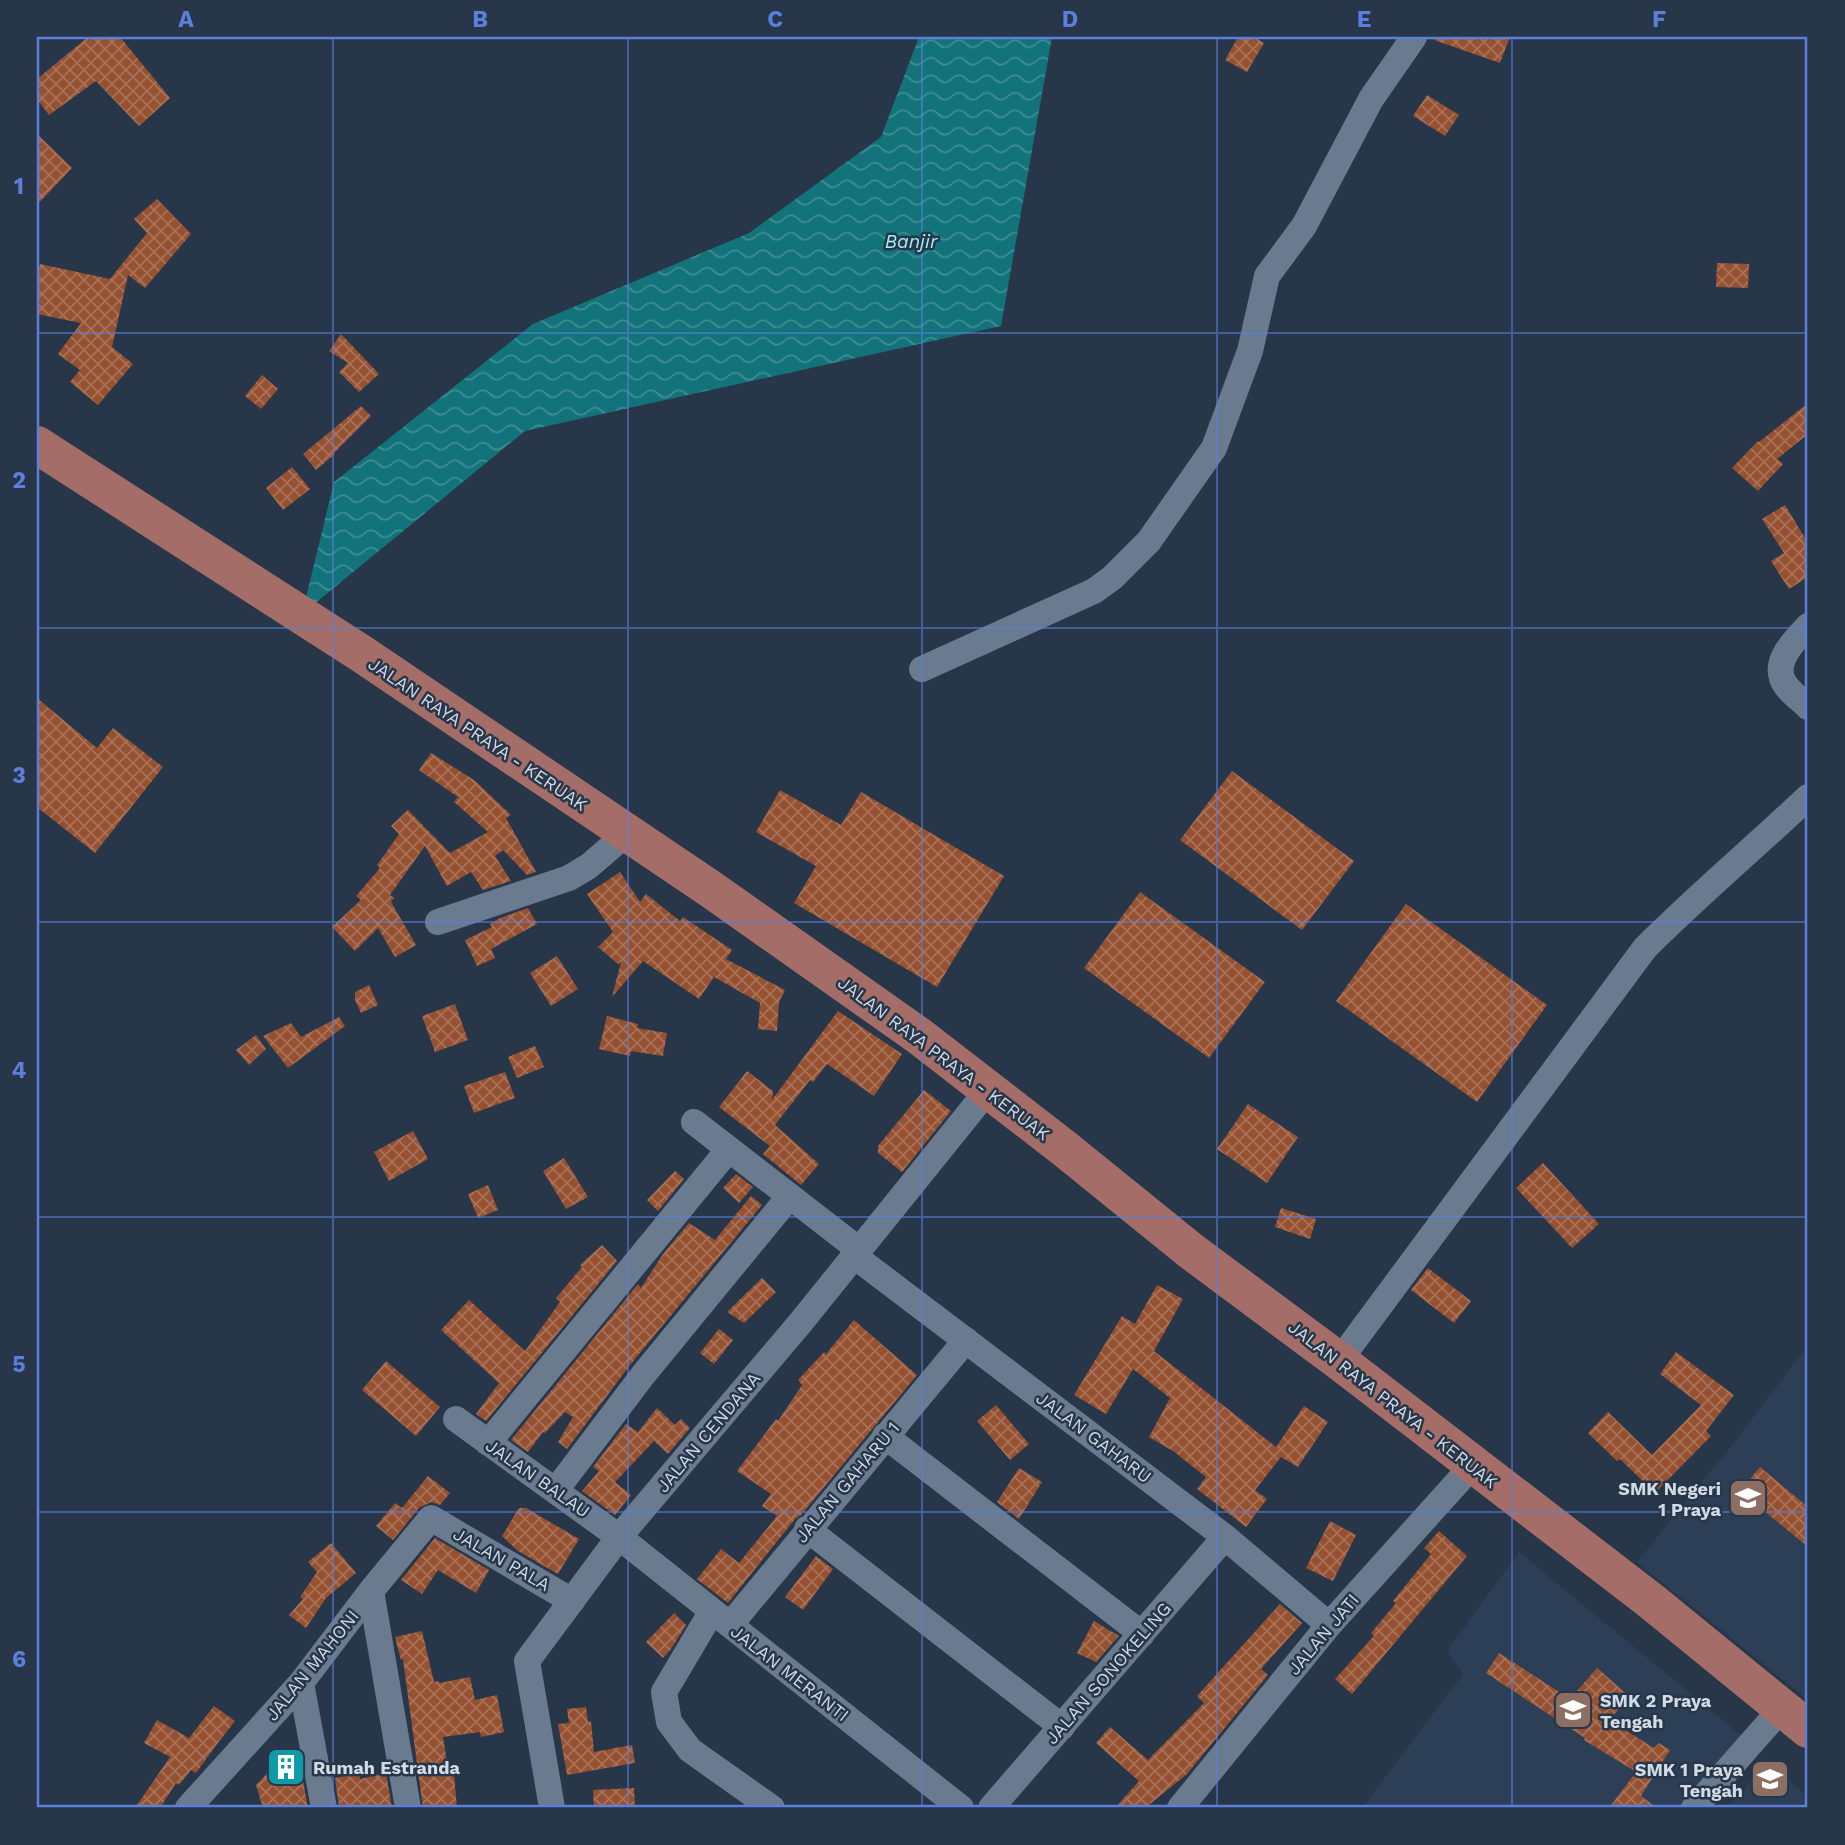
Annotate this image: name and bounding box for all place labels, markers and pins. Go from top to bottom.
school or university icon: SMK Negeri 1 Praya [1727,1477,1769,1519]
place label: SMK Negeri 1 Praya [1618,1478,1722,1520]
school or university icon: SMK 2 Praya Tengah [1552,1689,1594,1731]
place label: SMK 2 Praya Tengah [1600,1690,1712,1732]
building icon: Rumah Estranda [265,1746,307,1788]
place label: Rumah Estranda [313,1757,460,1778]
school or university icon: SMK 1 Praya Tengah [1749,1758,1791,1800]
place label: SMK 1 Praya Tengah [1635,1759,1744,1801]

